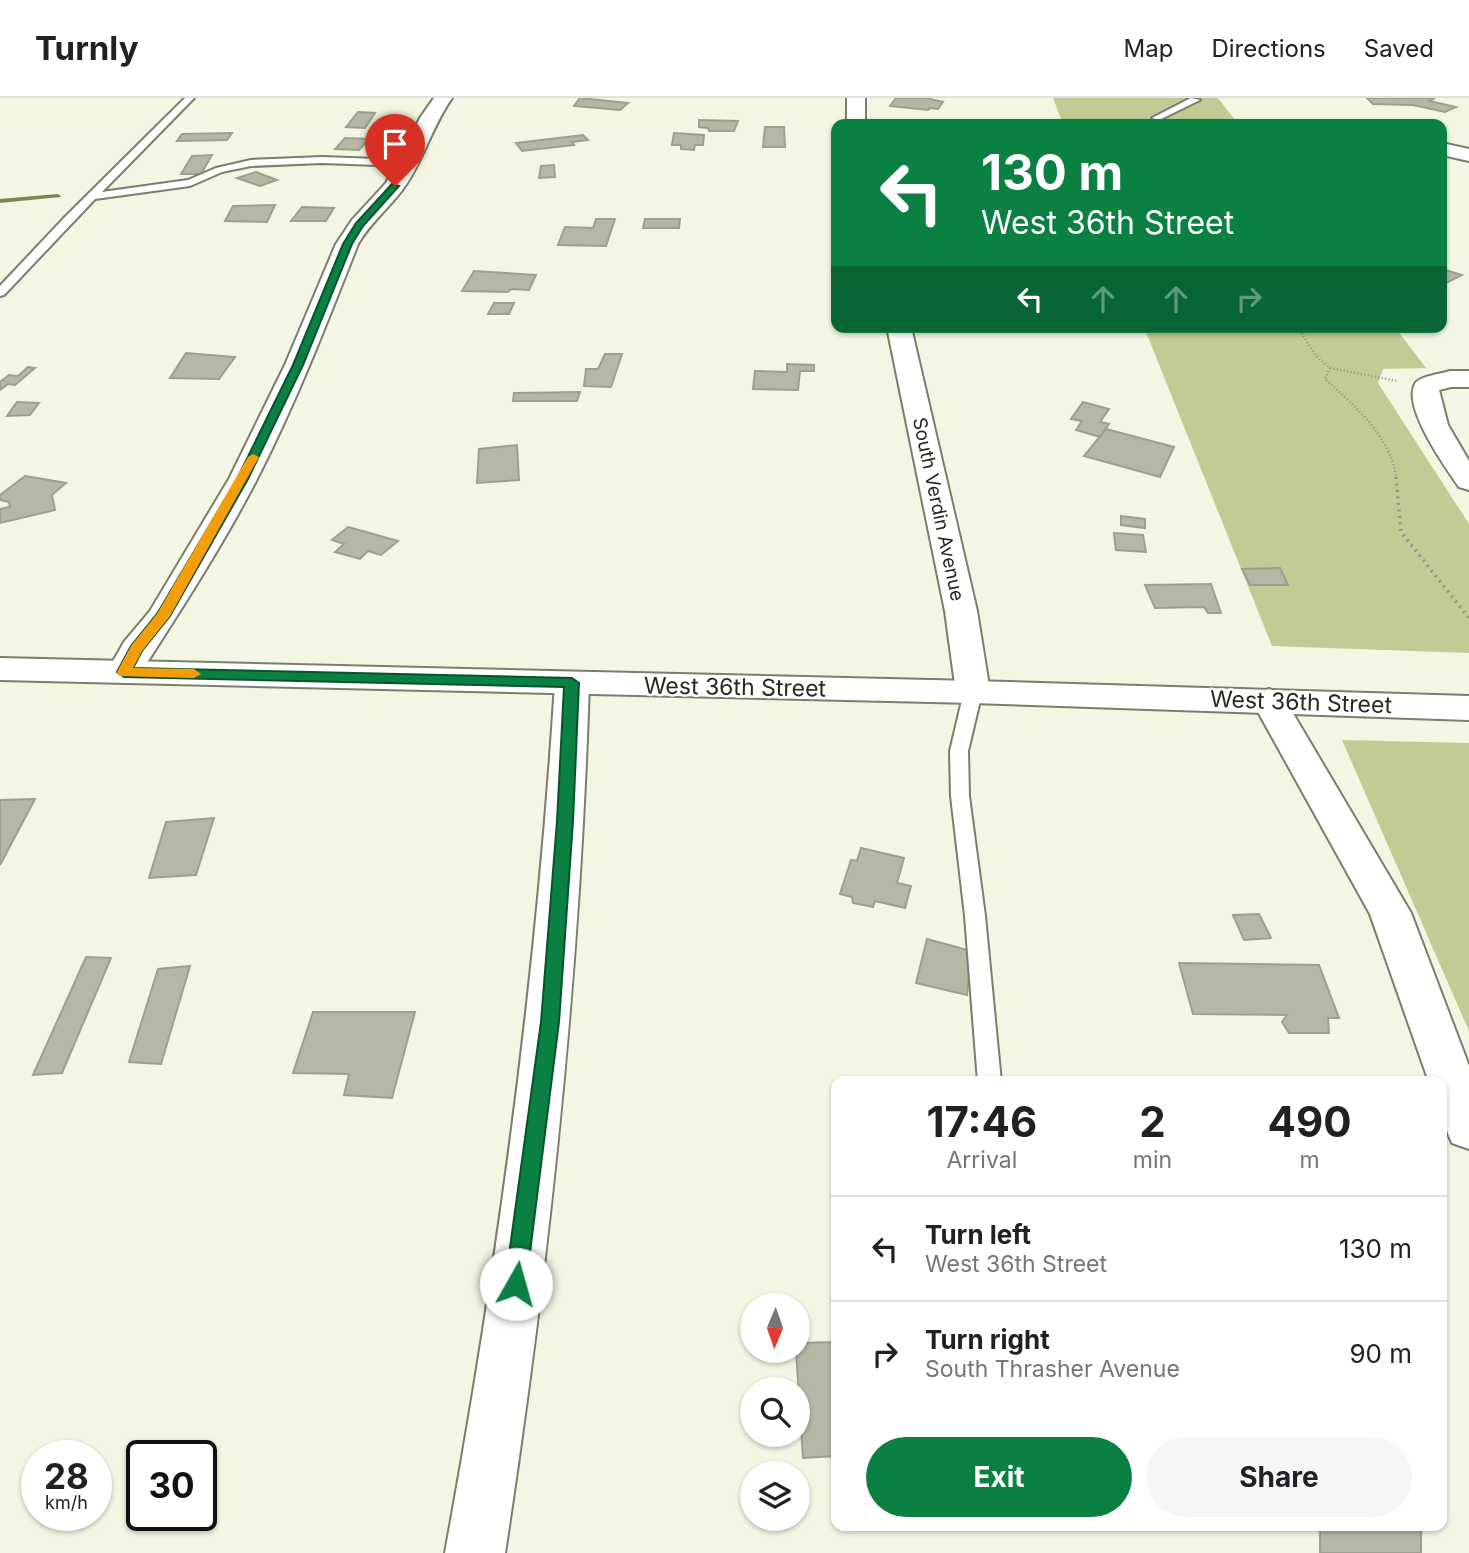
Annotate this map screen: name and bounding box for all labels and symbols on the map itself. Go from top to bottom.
pin [365,114,425,186]
street label: South Verdin Avenue [908,415,969,603]
street label: West 36th Street [644,671,827,703]
street label: West 36th Street [1210,685,1393,719]
position arrow [479,1247,553,1321]
north arrow [740,1293,810,1363]
speed limit sign: 30 [126,1440,217,1531]

